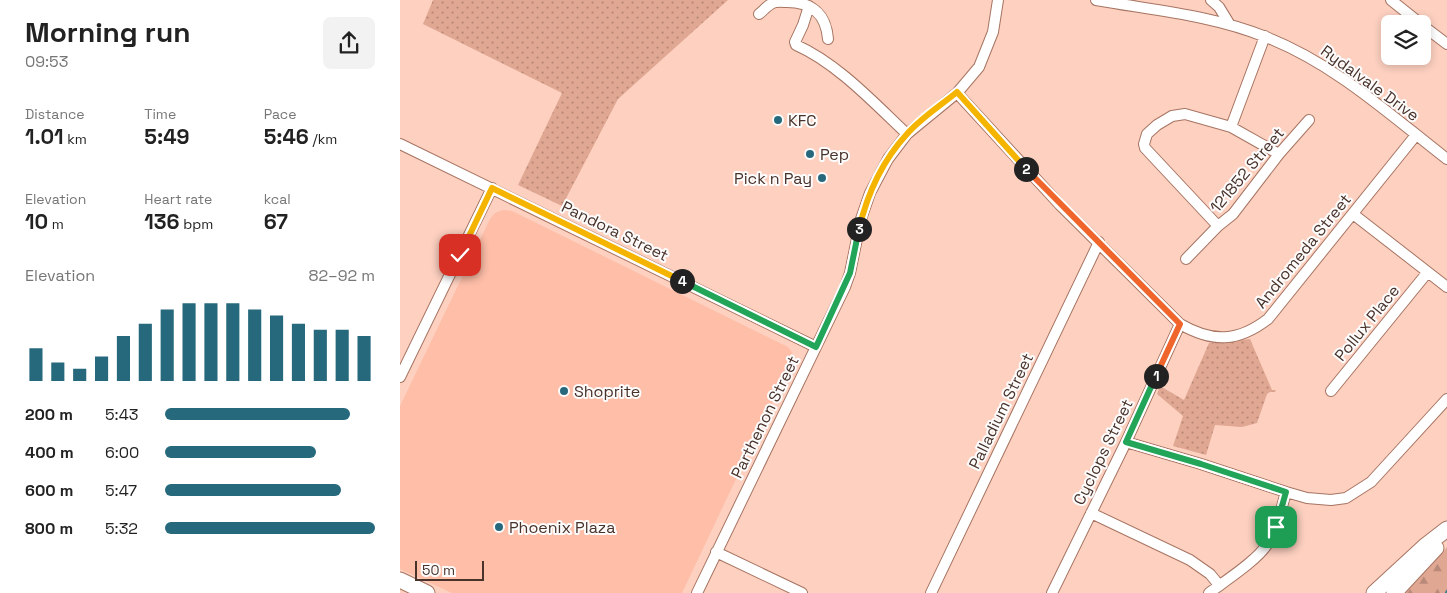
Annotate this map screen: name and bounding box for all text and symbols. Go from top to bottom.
text: Morning run [25,14,190,50]
map controls [1381,15,1431,65]
button: layers [1381,15,1431,65]
button: share [323,17,375,69]
street label: Rydalvale Drive [1317,40,1423,126]
text: 09:53 [25,51,68,72]
text: Distance [25,105,85,123]
text: Time [144,105,176,123]
text: Pace [264,105,296,123]
place label: KFC [788,110,817,131]
marker: KFC [772,114,784,126]
text: 1.01 [25,123,64,150]
text: 5:49 [144,123,190,150]
text: 5:46 [264,123,309,150]
street label: 121852 Street [1205,123,1289,217]
text: km [64,130,87,148]
text: /km [309,130,337,148]
place label: Pep [820,144,849,165]
marker: Pep [804,148,816,160]
pin: 2 [1014,156,1038,182]
text: 2 [1022,160,1031,178]
place label: Pick n Pay [734,168,812,189]
marker: Pick n Pay [816,172,828,184]
street label: Andromeda Street [1250,189,1356,313]
text: Elevation [25,190,86,208]
text: Heart rate [144,190,212,208]
text: kcal [264,190,291,208]
street label: Pandora Street [558,196,672,266]
text: 10 [25,208,48,235]
text: 136 [144,208,180,235]
text: 67 [264,208,288,235]
text: m [48,215,64,233]
text: bpm [180,215,213,233]
pin: 3 [846,216,872,242]
text: 3 [855,220,864,238]
pin [439,234,481,276]
icon: check [446,241,474,269]
text: Elevation [25,265,95,286]
text: 82–92 m [308,265,375,286]
pin: 4 [670,268,694,294]
text: 4 [678,272,687,290]
street label: Pollux Place [1330,281,1404,365]
street label: Palladium Street [964,350,1038,472]
street label: Parthenon Street [726,352,804,482]
pin: 1 [1144,364,1168,388]
text: 1 [1153,367,1160,385]
place label: Shoprite [574,381,640,402]
marker: Shoprite [558,385,570,397]
street label: Cyclops Street [1068,396,1138,508]
text: 200 m [25,404,73,425]
text: 5:43 [105,404,138,425]
text: 400 m [25,442,74,463]
text: 6:00 [105,442,139,463]
text: 600 m [25,480,73,501]
text: 5:47 [105,480,137,501]
pin [1255,506,1297,548]
icon: arrive [1262,513,1290,541]
place label: Phoenix Plaza [509,517,615,538]
text: 800 m [25,518,73,539]
text: 5:32 [105,518,138,539]
marker: Phoenix Plaza [493,521,505,533]
scale bar [415,558,484,581]
text: 50 m [422,561,455,579]

